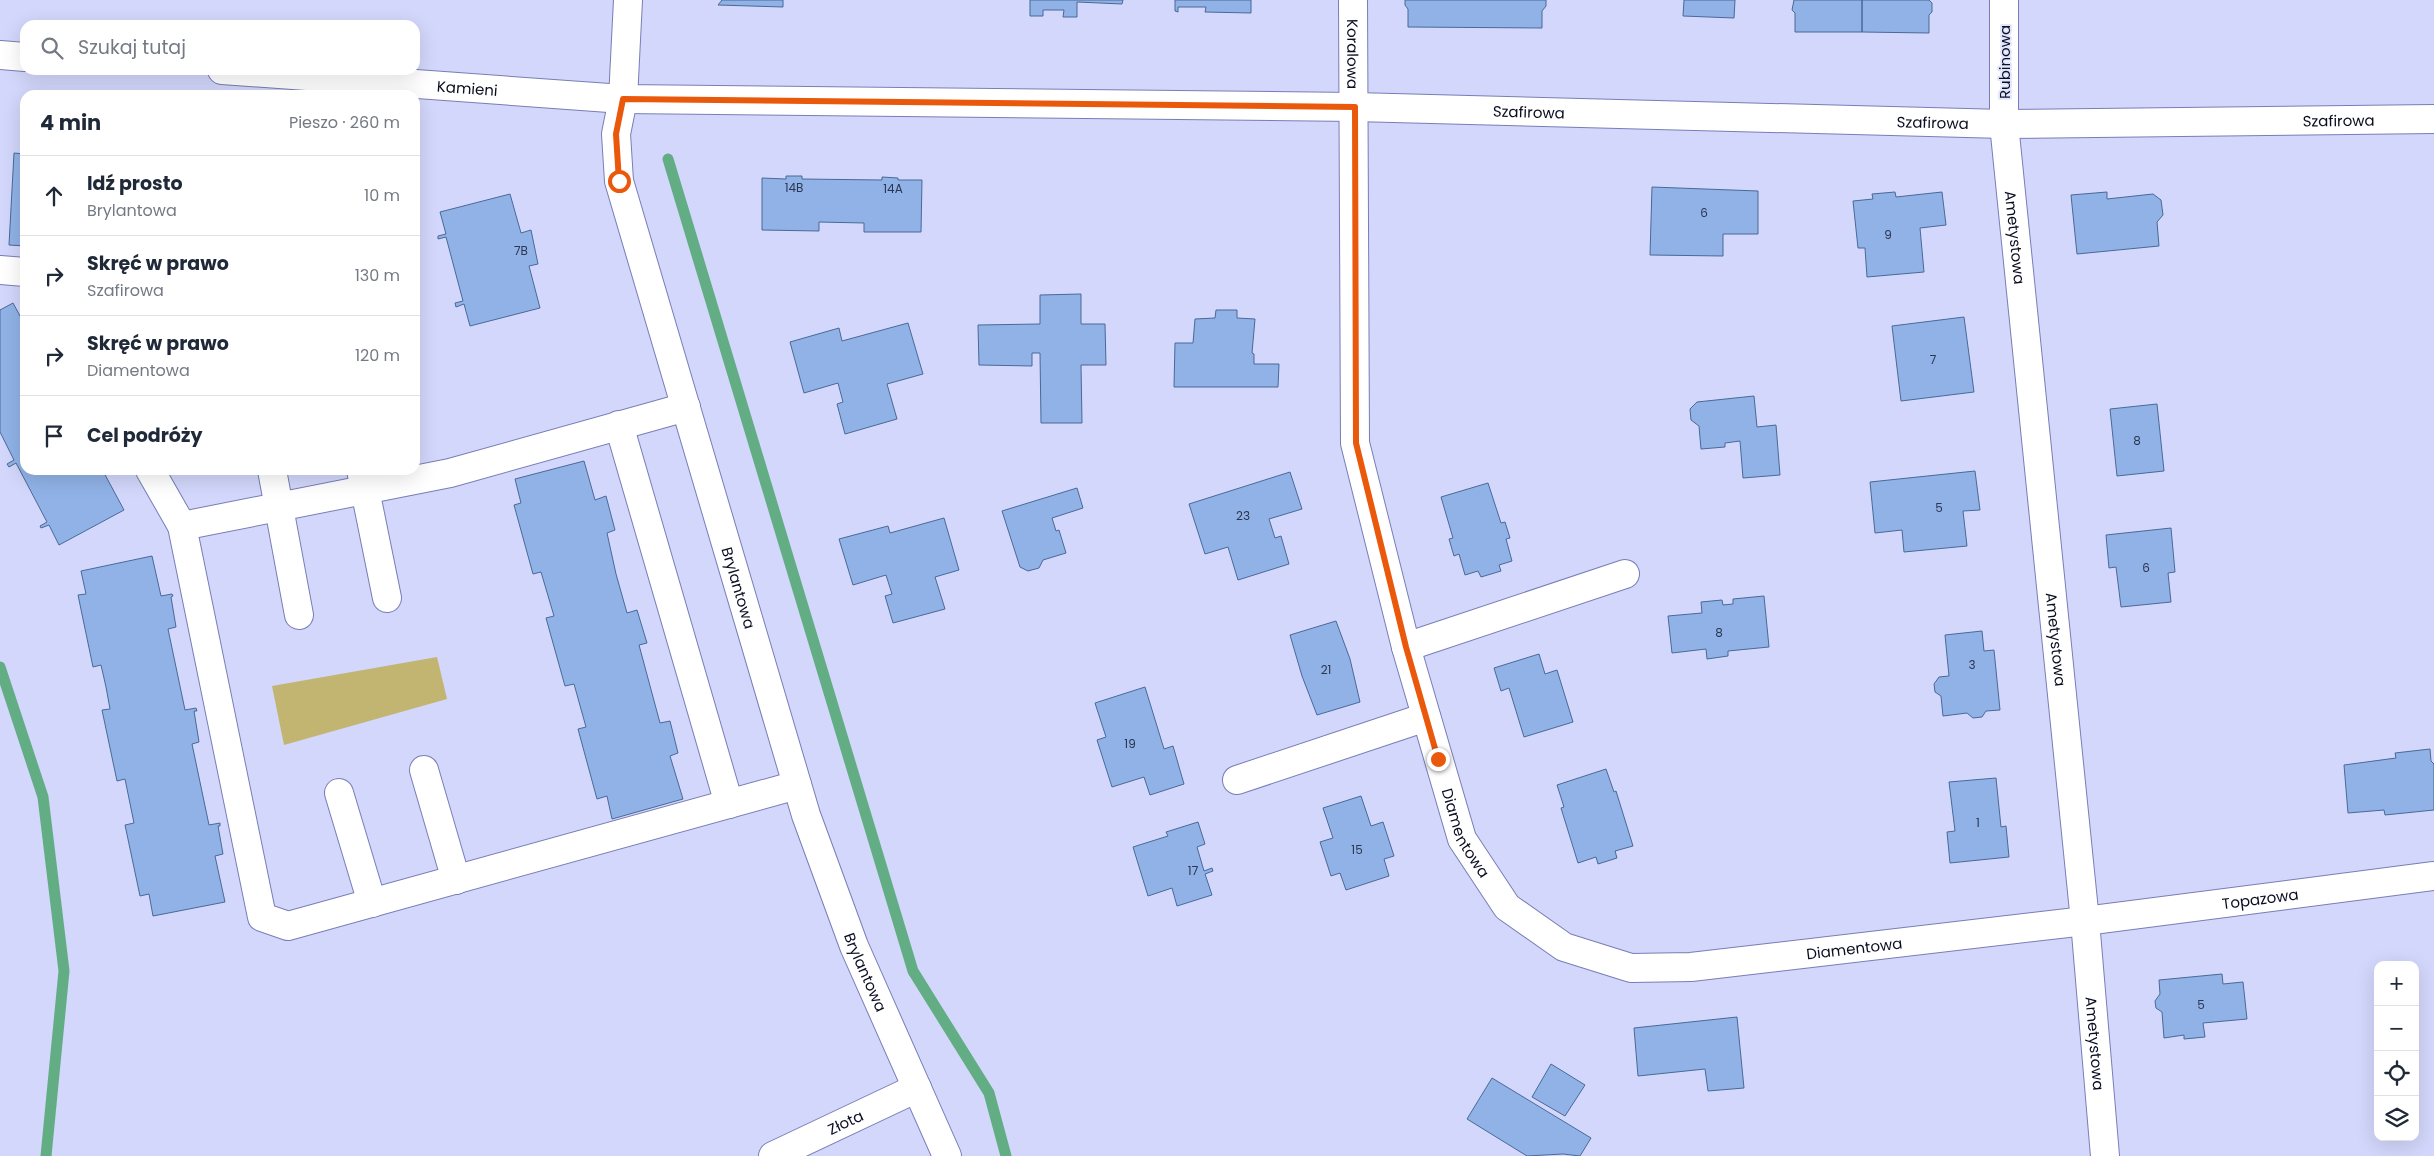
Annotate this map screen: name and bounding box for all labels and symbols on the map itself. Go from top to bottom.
street label: Koralowa [1343,19,1364,89]
street label: Rubinowa [1994,25,2015,99]
street label: Kamieni [436,75,498,100]
street label: Szafirowa [1493,100,1565,123]
street label: Szafirowa [2302,109,2375,131]
street label: Szafirowa [1896,111,1969,134]
route start [608,170,631,193]
house number: 14B [785,179,803,196]
house number: 14A [883,180,903,197]
street label: Ametystowa [2000,190,2031,285]
house number: 6 [1700,204,1708,221]
house number: 9 [1884,226,1892,243]
house number: 7B [514,242,528,259]
house number: 7 [1930,351,1937,368]
house number: 8 [2133,432,2141,449]
house number: 5 [1935,499,1943,516]
house number: 23 [1236,507,1250,524]
street label: Brylantowa [717,544,761,631]
house number: 6 [2142,559,2150,576]
street label: Ametystowa [2041,591,2072,687]
house number: 8 [1715,624,1723,641]
house number: 3 [1968,656,1976,673]
house number: 21 [1321,661,1331,678]
house number: 19 [1124,735,1136,752]
route end [1427,748,1450,771]
street label: Diamentowa [1437,786,1495,881]
house number: 1 [1976,814,1980,831]
house number: 15 [1351,841,1363,858]
house number: 17 [1188,862,1199,879]
street label: Topazowa [2221,883,2300,914]
street label: Brylantowa [839,930,892,1015]
street label: Diamentowa [1805,932,1903,964]
street label: Ametystowa [2081,996,2110,1091]
house number: 5 [2197,996,2205,1013]
street label: Złota [824,1104,867,1139]

